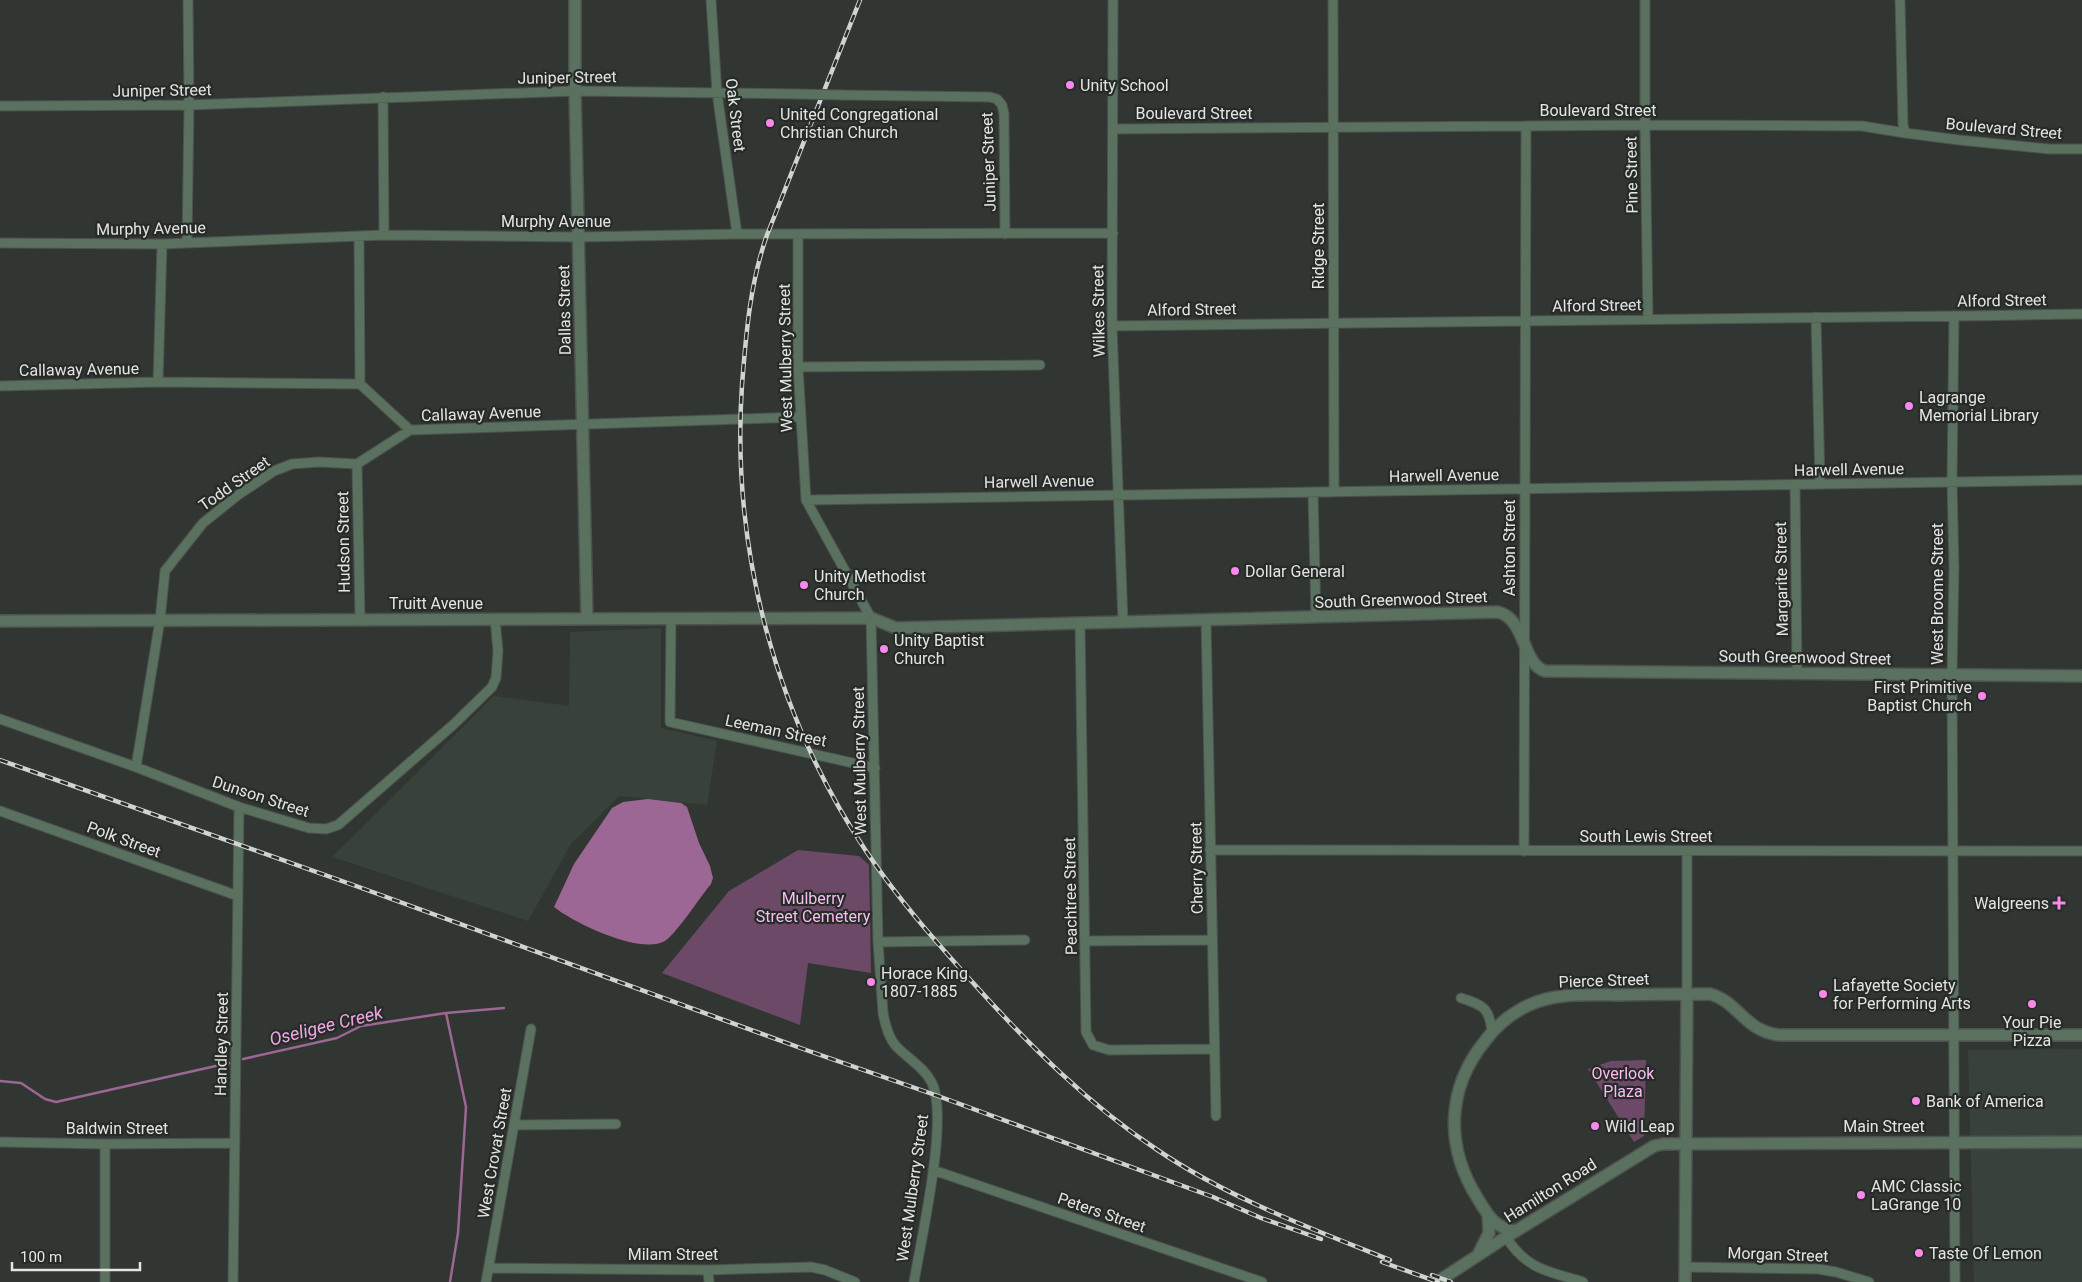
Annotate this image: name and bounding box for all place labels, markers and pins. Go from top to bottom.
place label: Unity School [1080,76,1169,95]
marker: Unity School [1064,79,1076,91]
place label: United Congregational Christian Church [780,105,938,142]
marker: United Congregational Christian Church [764,117,776,129]
place label: Lagrange Memorial Library [1919,388,2039,425]
marker: Lagrange Memorial Library [1903,400,1915,412]
place label: Dollar General [1245,562,1345,581]
marker: Dollar General [1229,565,1241,577]
place label: Unity Methodist Church [814,567,926,604]
marker: Unity Methodist Church [798,579,810,591]
place label: Unity Baptist Church [894,631,984,668]
marker: Unity Baptist Church [878,643,890,655]
place label: First Primitive Baptist Church [1867,678,1972,715]
marker: First Primitive Baptist Church [1976,690,1988,702]
place label: Walgreens [1974,894,2049,913]
marker: Walgreens [2053,897,2065,909]
place label: Horace King 1807-1885 [881,964,968,1001]
marker: Horace King 1807-1885 [865,976,877,988]
place label: Lafayette Society for Performing Arts [1833,976,1971,1013]
marker: Lafayette Society for Performing Arts [1817,988,1829,1000]
marker: Your Pie Pizza [2026,998,2038,1010]
place label: Your Pie Pizza [2003,1013,2061,1050]
place label: Bank of America [1926,1092,2044,1111]
marker: Bank of America [1910,1095,1922,1107]
place label: Wild Leap [1605,1117,1675,1136]
marker: Wild Leap [1589,1120,1601,1132]
place label: AMC Classic LaGrange 10 [1871,1177,1962,1214]
marker: AMC Classic LaGrange 10 [1855,1189,1867,1201]
place label: Taste Of Lemon [1929,1244,2042,1263]
marker: Taste Of Lemon [1913,1247,1925,1259]

